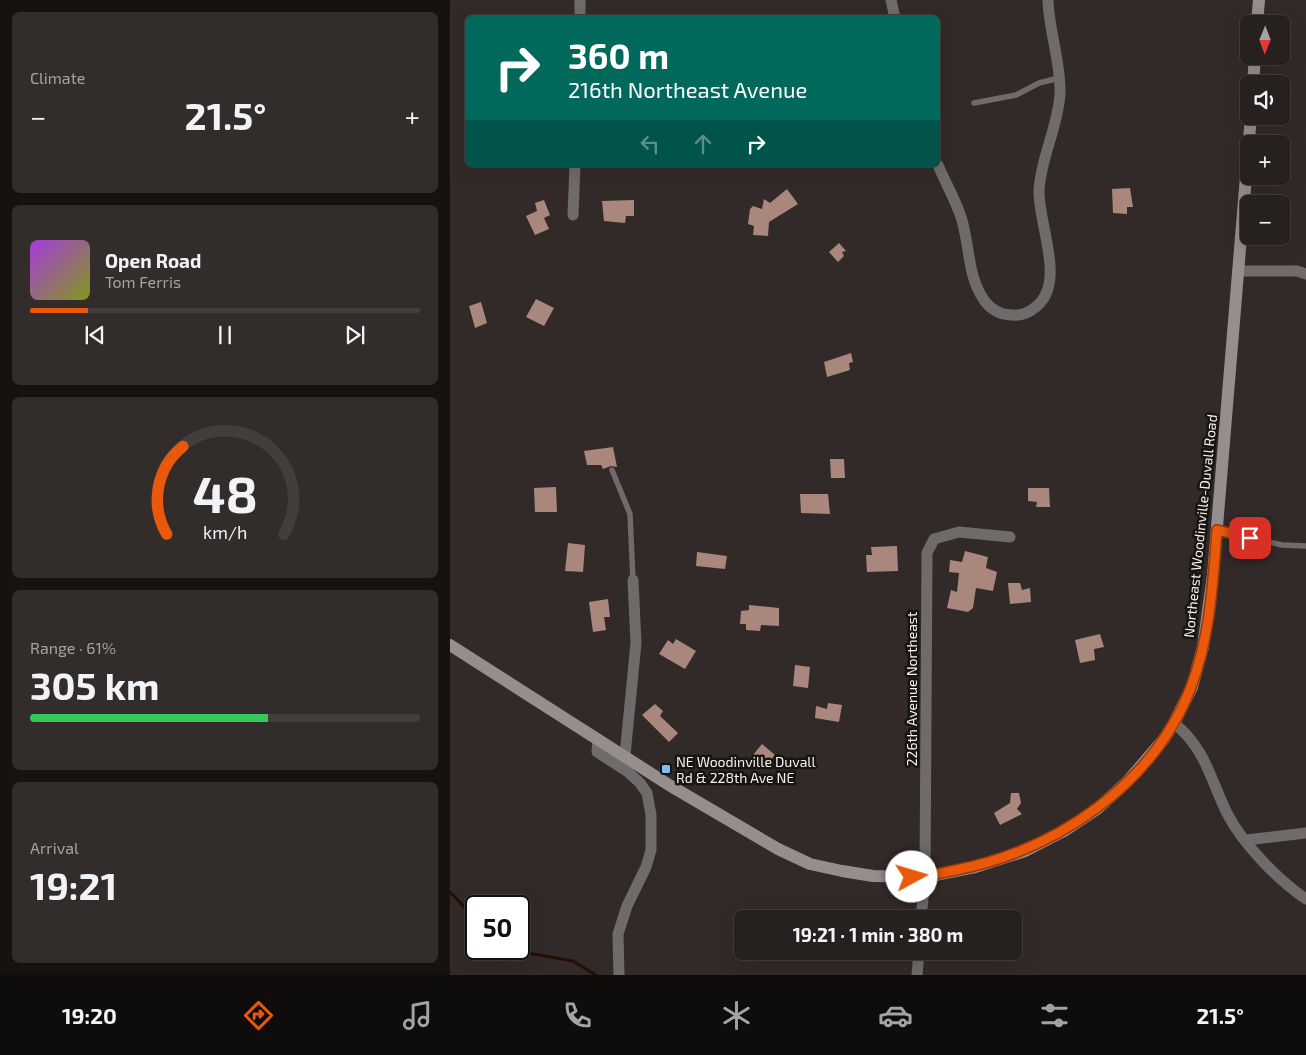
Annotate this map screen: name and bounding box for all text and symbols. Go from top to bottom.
north arrow [1240,15,1290,65]
map controls [1240,15,1290,245]
text: 360 m [568,34,669,76]
icon: right [485,35,550,100]
text: Climate [30,68,85,87]
button: sound [1240,75,1290,125]
text: 216th Northeast Avenue [568,76,807,102]
text: 21.5° [185,92,266,138]
text: − [30,99,46,133]
text: + [405,99,420,133]
icon: left [636,130,664,158]
icon: ahead [689,130,717,158]
icon: right [742,130,770,158]
button: + [1240,135,1290,185]
button: − [1240,195,1290,245]
text: Open Road [105,249,201,272]
text: Tom Ferris [105,272,181,291]
icon: previous [81,321,109,349]
icon: pause [211,321,239,349]
icon: next [341,321,369,349]
street label: Northeast Woodinville-Duvall Road [1180,413,1220,639]
text: 48 [192,461,258,523]
pin [1229,517,1271,559]
text: km/h [203,521,247,543]
icon: arrive [1236,524,1264,552]
street label: 226th Avenue Northeast [903,612,920,766]
text: Range · 61% [30,638,116,657]
text: 305 km [30,662,159,708]
place label: NE Woodinville Duvall Rd & 228th Ave NE [676,753,817,786]
marker: NE Woodinville Duvall Rd & 228th Ave NE [660,763,672,775]
text: Arrival [30,838,79,857]
position arrow [885,850,937,902]
text: 19:21 [30,862,117,908]
speed limit sign: 50 [465,895,530,960]
text: 19:21 · 1 min · 380 m [793,923,963,946]
icon: directions [241,998,276,1033]
icon: music [400,998,435,1033]
icon: phone [560,998,595,1033]
icon: climate [719,998,754,1033]
icon: car [878,998,913,1033]
icon: filters [1037,998,1072,1033]
text: 19:20 [62,1002,117,1028]
text: 21.5° [1196,1002,1244,1028]

